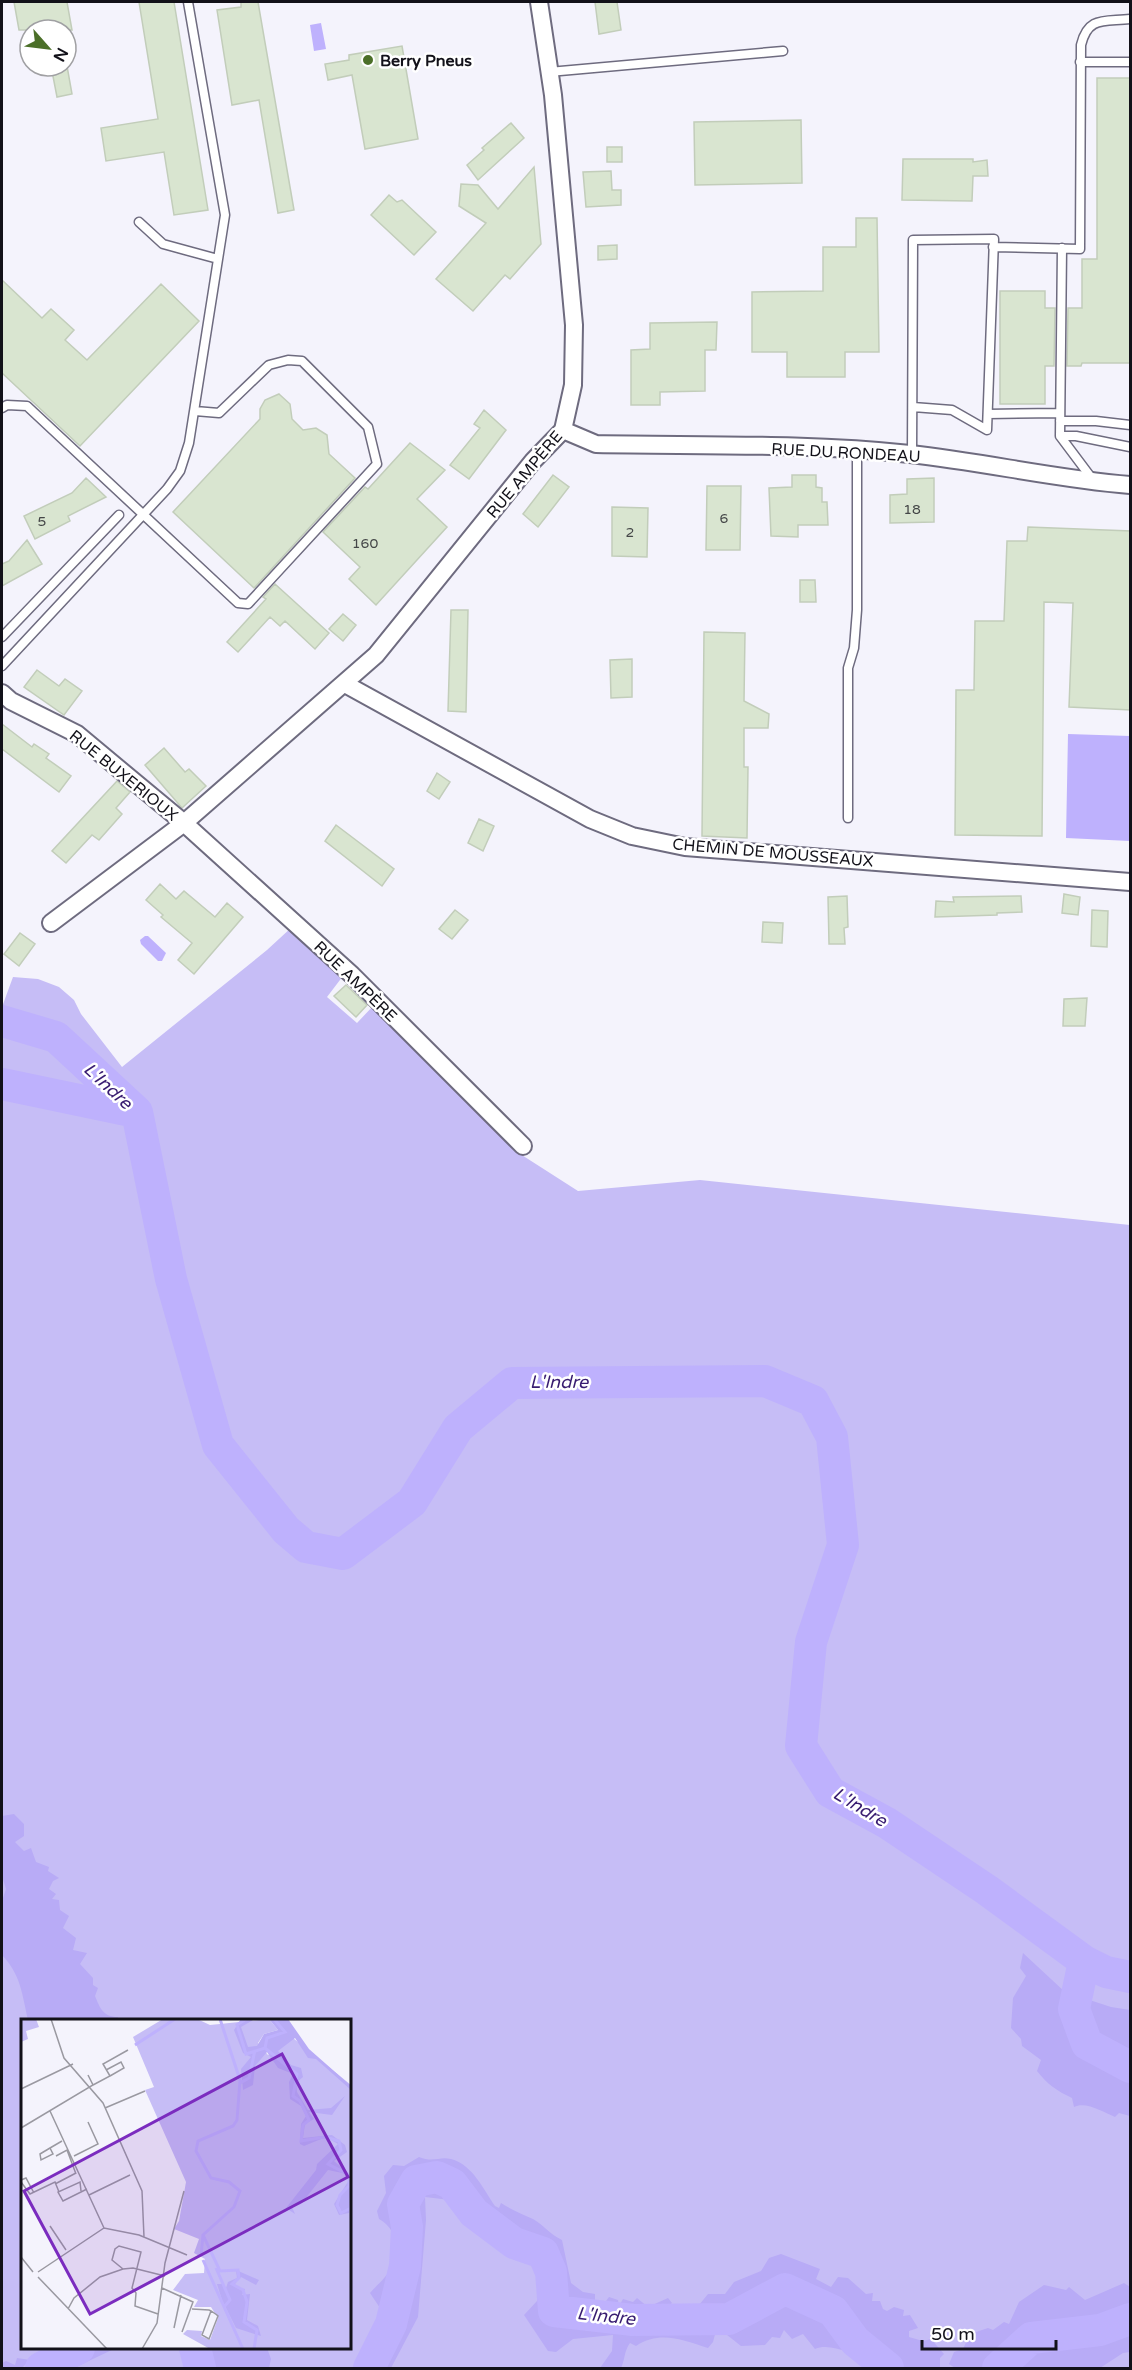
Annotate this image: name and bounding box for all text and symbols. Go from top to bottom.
north arrow [18,18,78,78]
text: N [49,44,72,65]
place label: Berry Pneus [380,51,472,71]
marker: Berry Pneus [361,53,375,67]
street label: RUE AMPÈRE [482,427,567,522]
street label: RUE DU RONDEAU [771,439,921,467]
house number: 18 [903,501,921,518]
house number: 6 [720,510,729,527]
house number: 5 [38,513,46,530]
house number: 2 [626,524,634,541]
house number: 160 [352,535,378,552]
street label: RUE BUXERIOUX [65,726,182,826]
street label: CHEMIN DE MOUSSEAUX [672,834,875,872]
street label: RUE AMPÈRE [310,937,401,1026]
water label: L'Indre [79,1058,137,1115]
water label: L'Indre [530,1371,589,1393]
water label: L'Indre [829,1783,891,1832]
inset map [21,2019,351,2349]
water label: L'Indre [576,2302,637,2330]
scale bar [922,2313,1056,2351]
text: 50 m [931,2323,975,2345]

